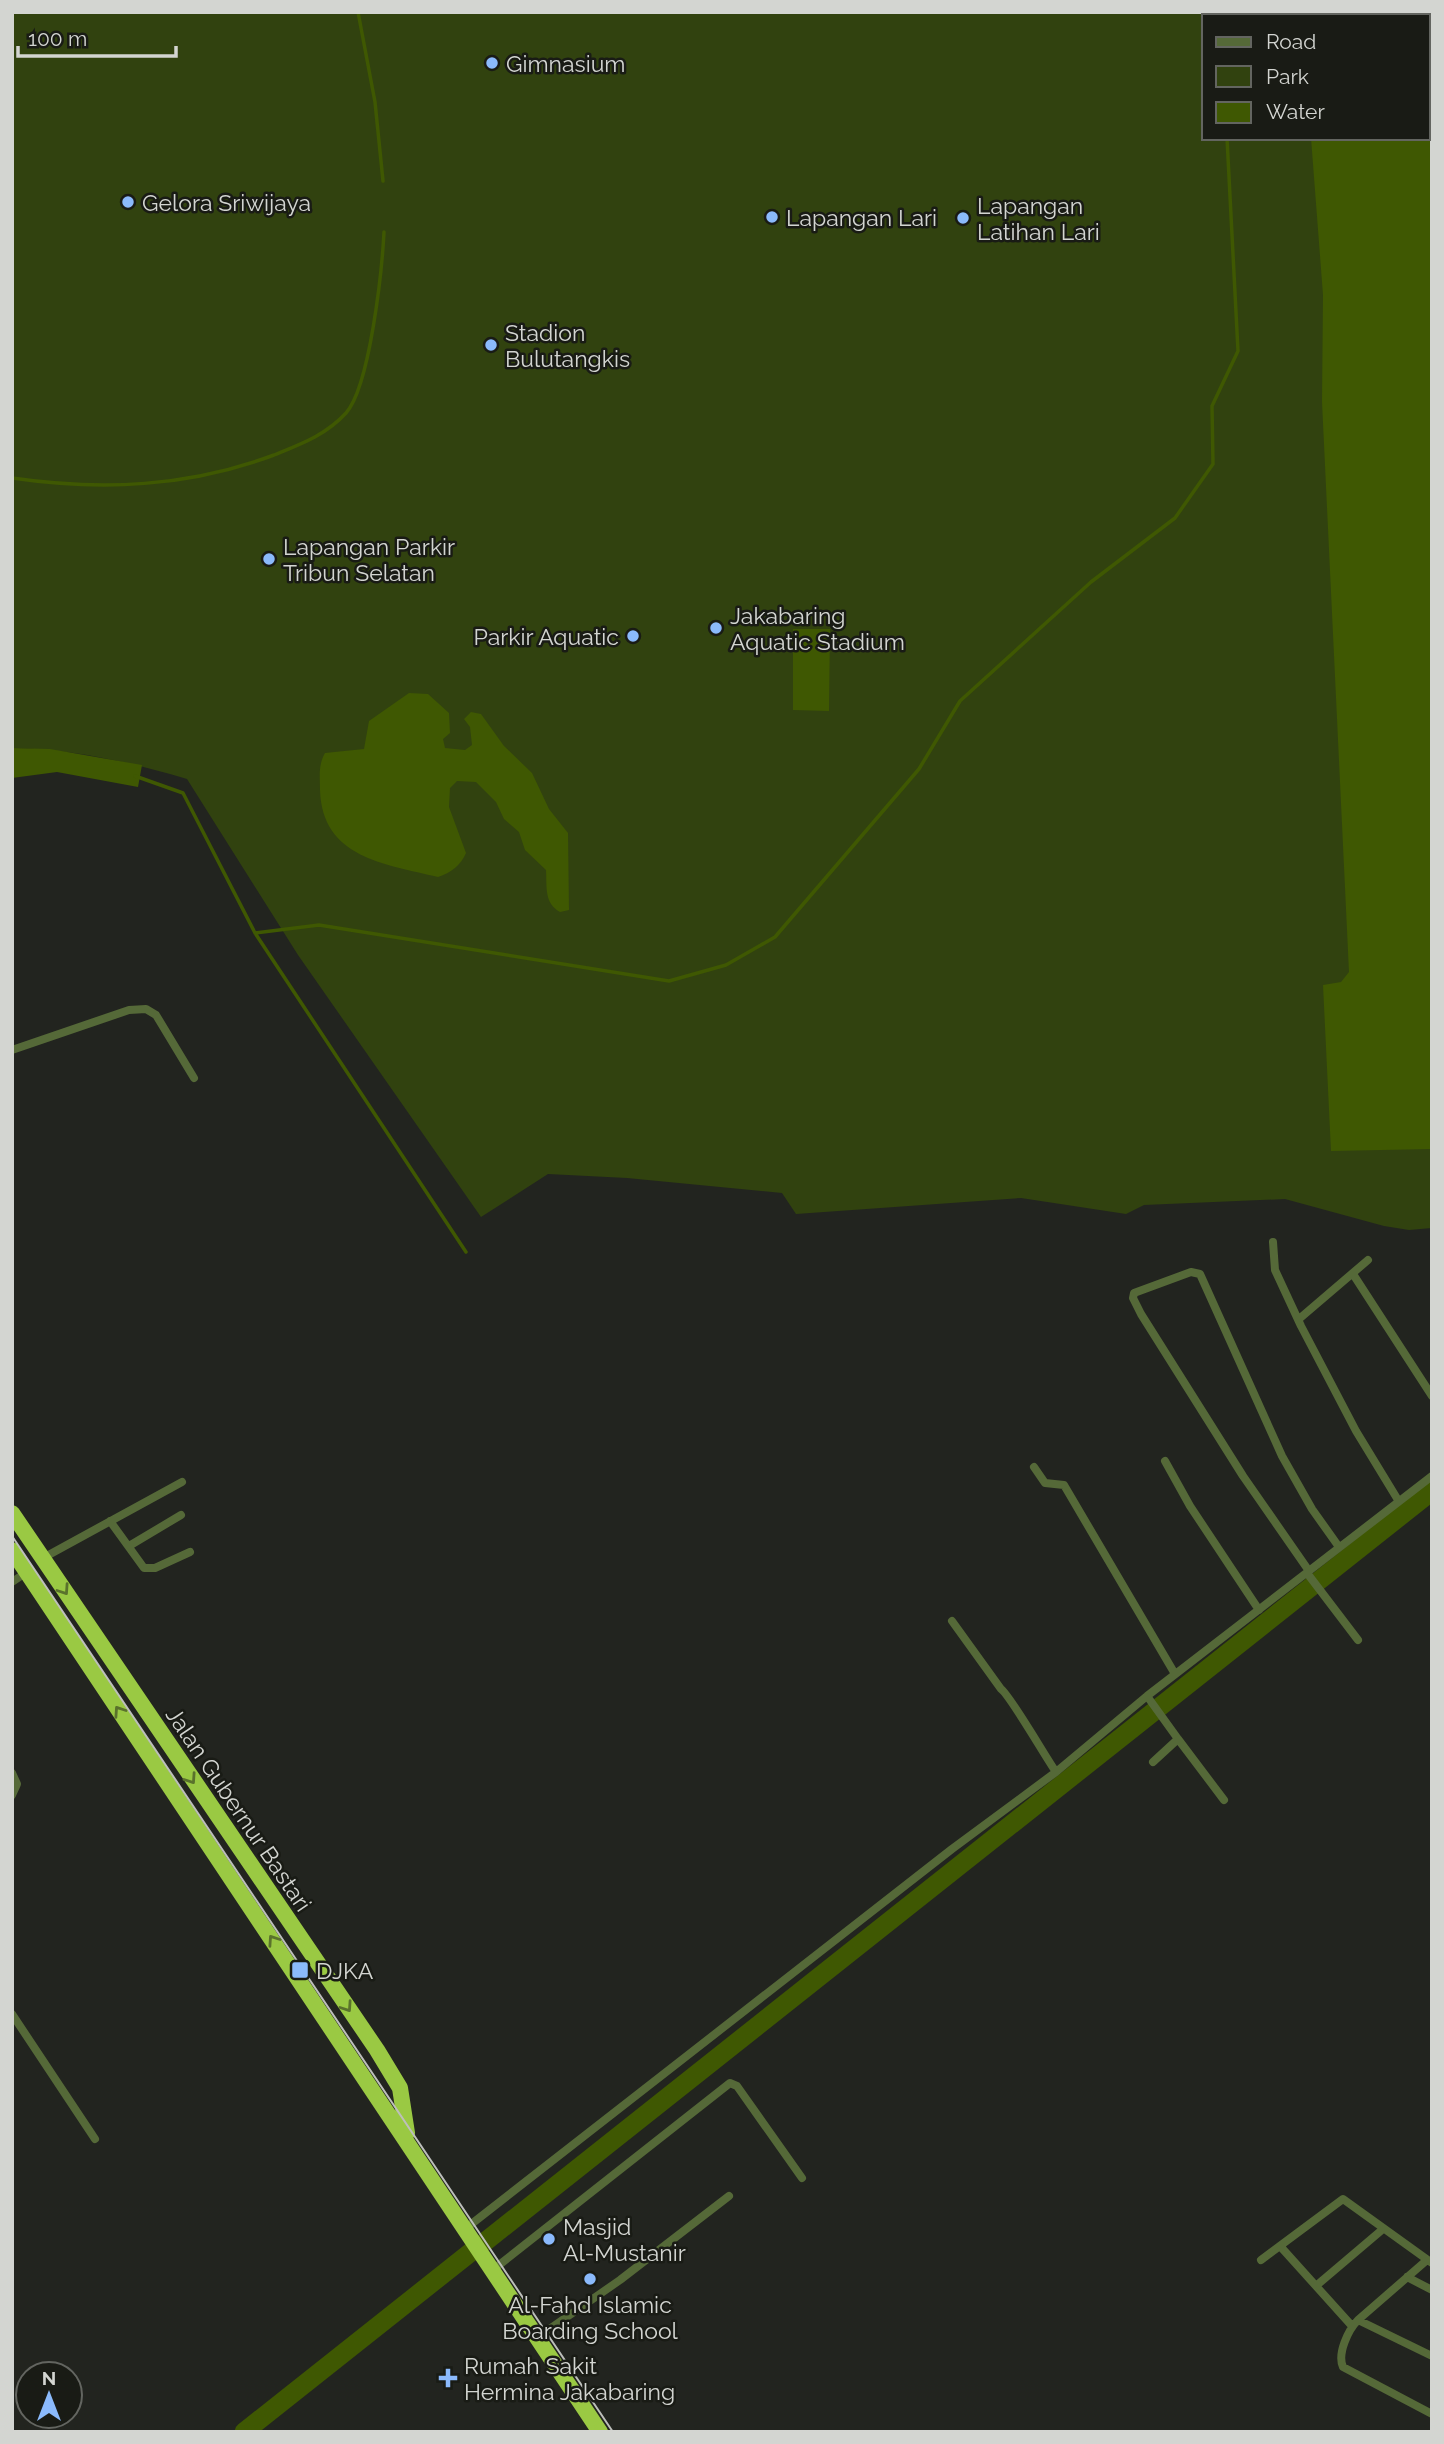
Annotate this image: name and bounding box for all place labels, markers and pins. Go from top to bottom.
place label: Gimnasium [506,50,626,77]
marker: Gimnasium [484,55,500,71]
place label: Gelora Sriwijaya [142,189,311,216]
place label: Lapangan Latihan Lari [977,192,1100,245]
marker: Gelora Sriwijaya [120,194,136,210]
place label: Lapangan Lari [786,204,937,231]
marker: Lapangan Lari [764,209,780,225]
marker: Lapangan Latihan Lari [955,210,971,226]
place label: Stadion Bulutangkis [505,319,630,372]
marker: Stadion Bulutangkis [483,337,499,353]
place label: Lapangan Parkir Tribun Selatan [283,533,455,586]
marker: Lapangan Parkir Tribun Selatan [261,551,277,567]
place label: Jakabaring Aquatic Stadium [730,602,905,655]
marker: Jakabaring Aquatic Stadium [708,620,724,636]
place label: Parkir Aquatic [473,623,619,650]
marker: Parkir Aquatic [625,628,641,644]
place label: DJKA [316,1957,374,1984]
marker: DJKA [290,1960,310,1980]
place label: Masjid Al-Mustanir [563,2213,686,2266]
marker: Masjid Al-Mustanir [541,2231,557,2247]
marker: Al-Fahd Islamic Boarding School [582,2271,598,2287]
place label: Al-Fahd Islamic Boarding School [502,2291,679,2344]
place label: Rumah Sakit Hermina Jakabaring [464,2352,675,2405]
marker: Rumah Sakit Hermina Jakabaring [438,2368,458,2388]

